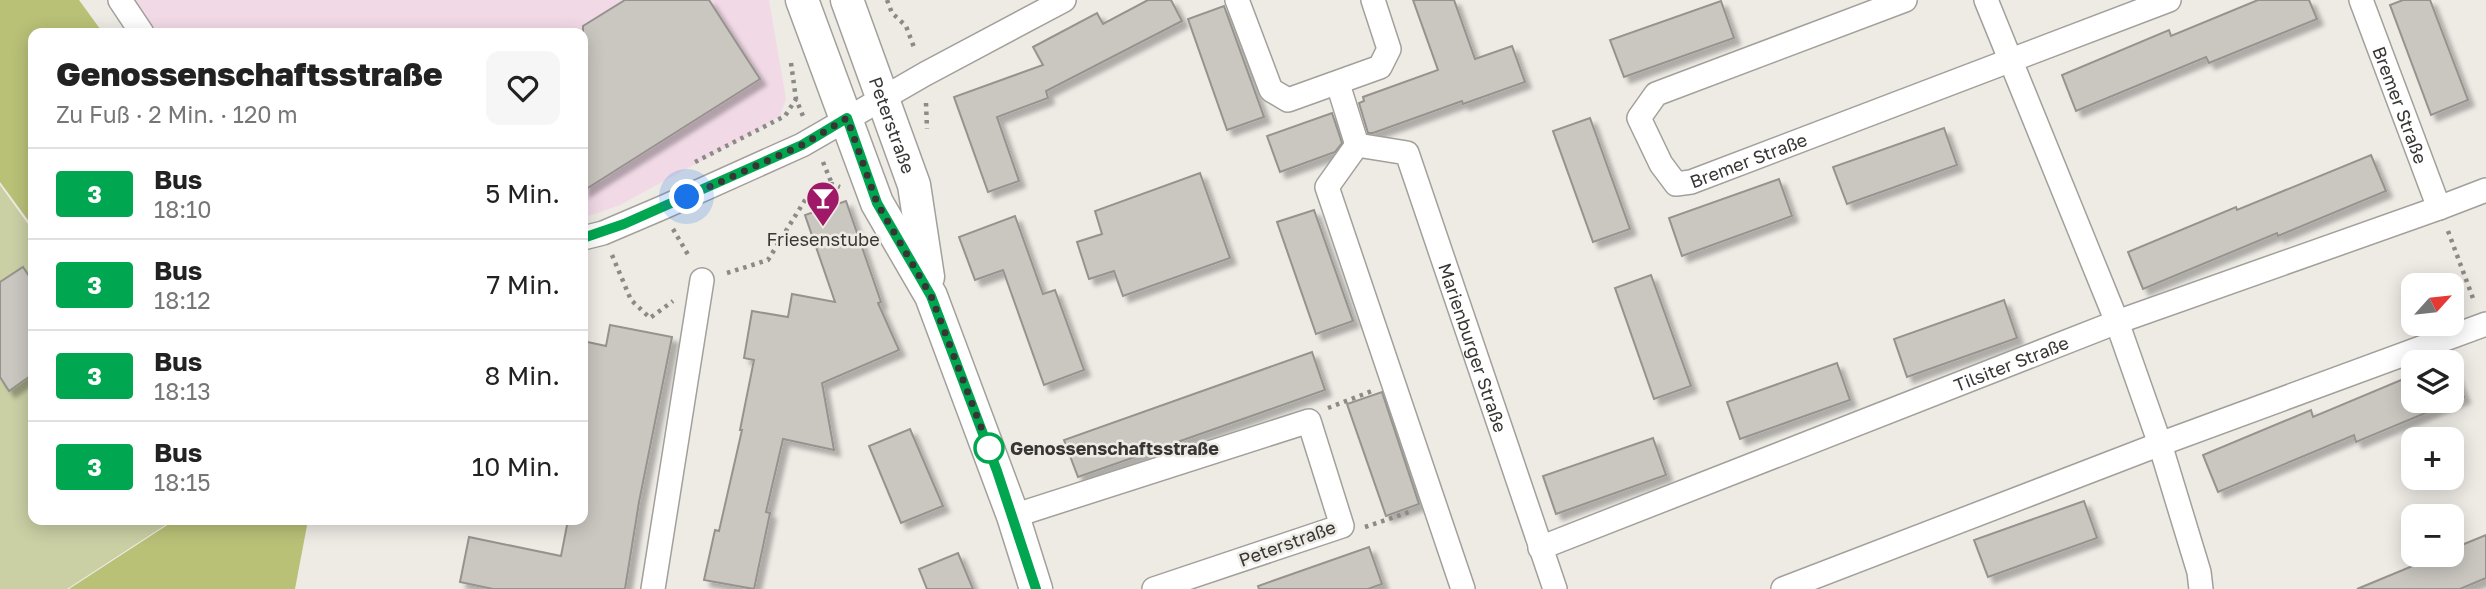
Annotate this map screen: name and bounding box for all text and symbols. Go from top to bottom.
street label: Bremer Straße [2368,43,2432,167]
button: heart [486,51,560,125]
text: Genossenschaftsstraße [56,54,443,93]
street label: Peterstraße [865,74,920,176]
text: Zu Fuß · 2 Min. · 120 m [56,100,298,128]
street label: Bremer Straße [1687,128,1810,192]
text: Bus [154,164,202,195]
text: 5 Min. [485,178,560,209]
text: 3 [87,179,102,208]
your location [669,179,704,214]
bar icon: Friesenstube [804,179,842,228]
text: 18:10 [154,195,212,223]
place label: Friesenstube [766,228,880,250]
text: Bus [154,255,202,286]
street label: Marienburger Straße [1434,260,1512,435]
text: 7 Min. [487,269,560,300]
text: 3 [87,270,102,299]
north arrow [2401,273,2464,336]
map controls [2401,273,2464,567]
text: 18:12 [154,286,211,314]
street label: Tilsiter Straße [1951,331,2072,396]
text: Bus [154,346,202,377]
button: layers [2401,350,2464,413]
text: 8 Min. [485,360,560,391]
text: 3 [87,361,102,390]
text: 18:13 [154,377,211,405]
button: + [2401,427,2464,490]
marker: Genossenschaftsstraße [974,433,1004,463]
text: Bus [154,437,202,468]
place label: Genossenschaftsstraße [1010,437,1219,459]
text: 10 Min. [472,451,560,482]
text: 3 [87,452,102,481]
text: 18:15 [154,468,211,496]
button: − [2401,504,2464,567]
street label: Peterstraße [1236,515,1338,571]

